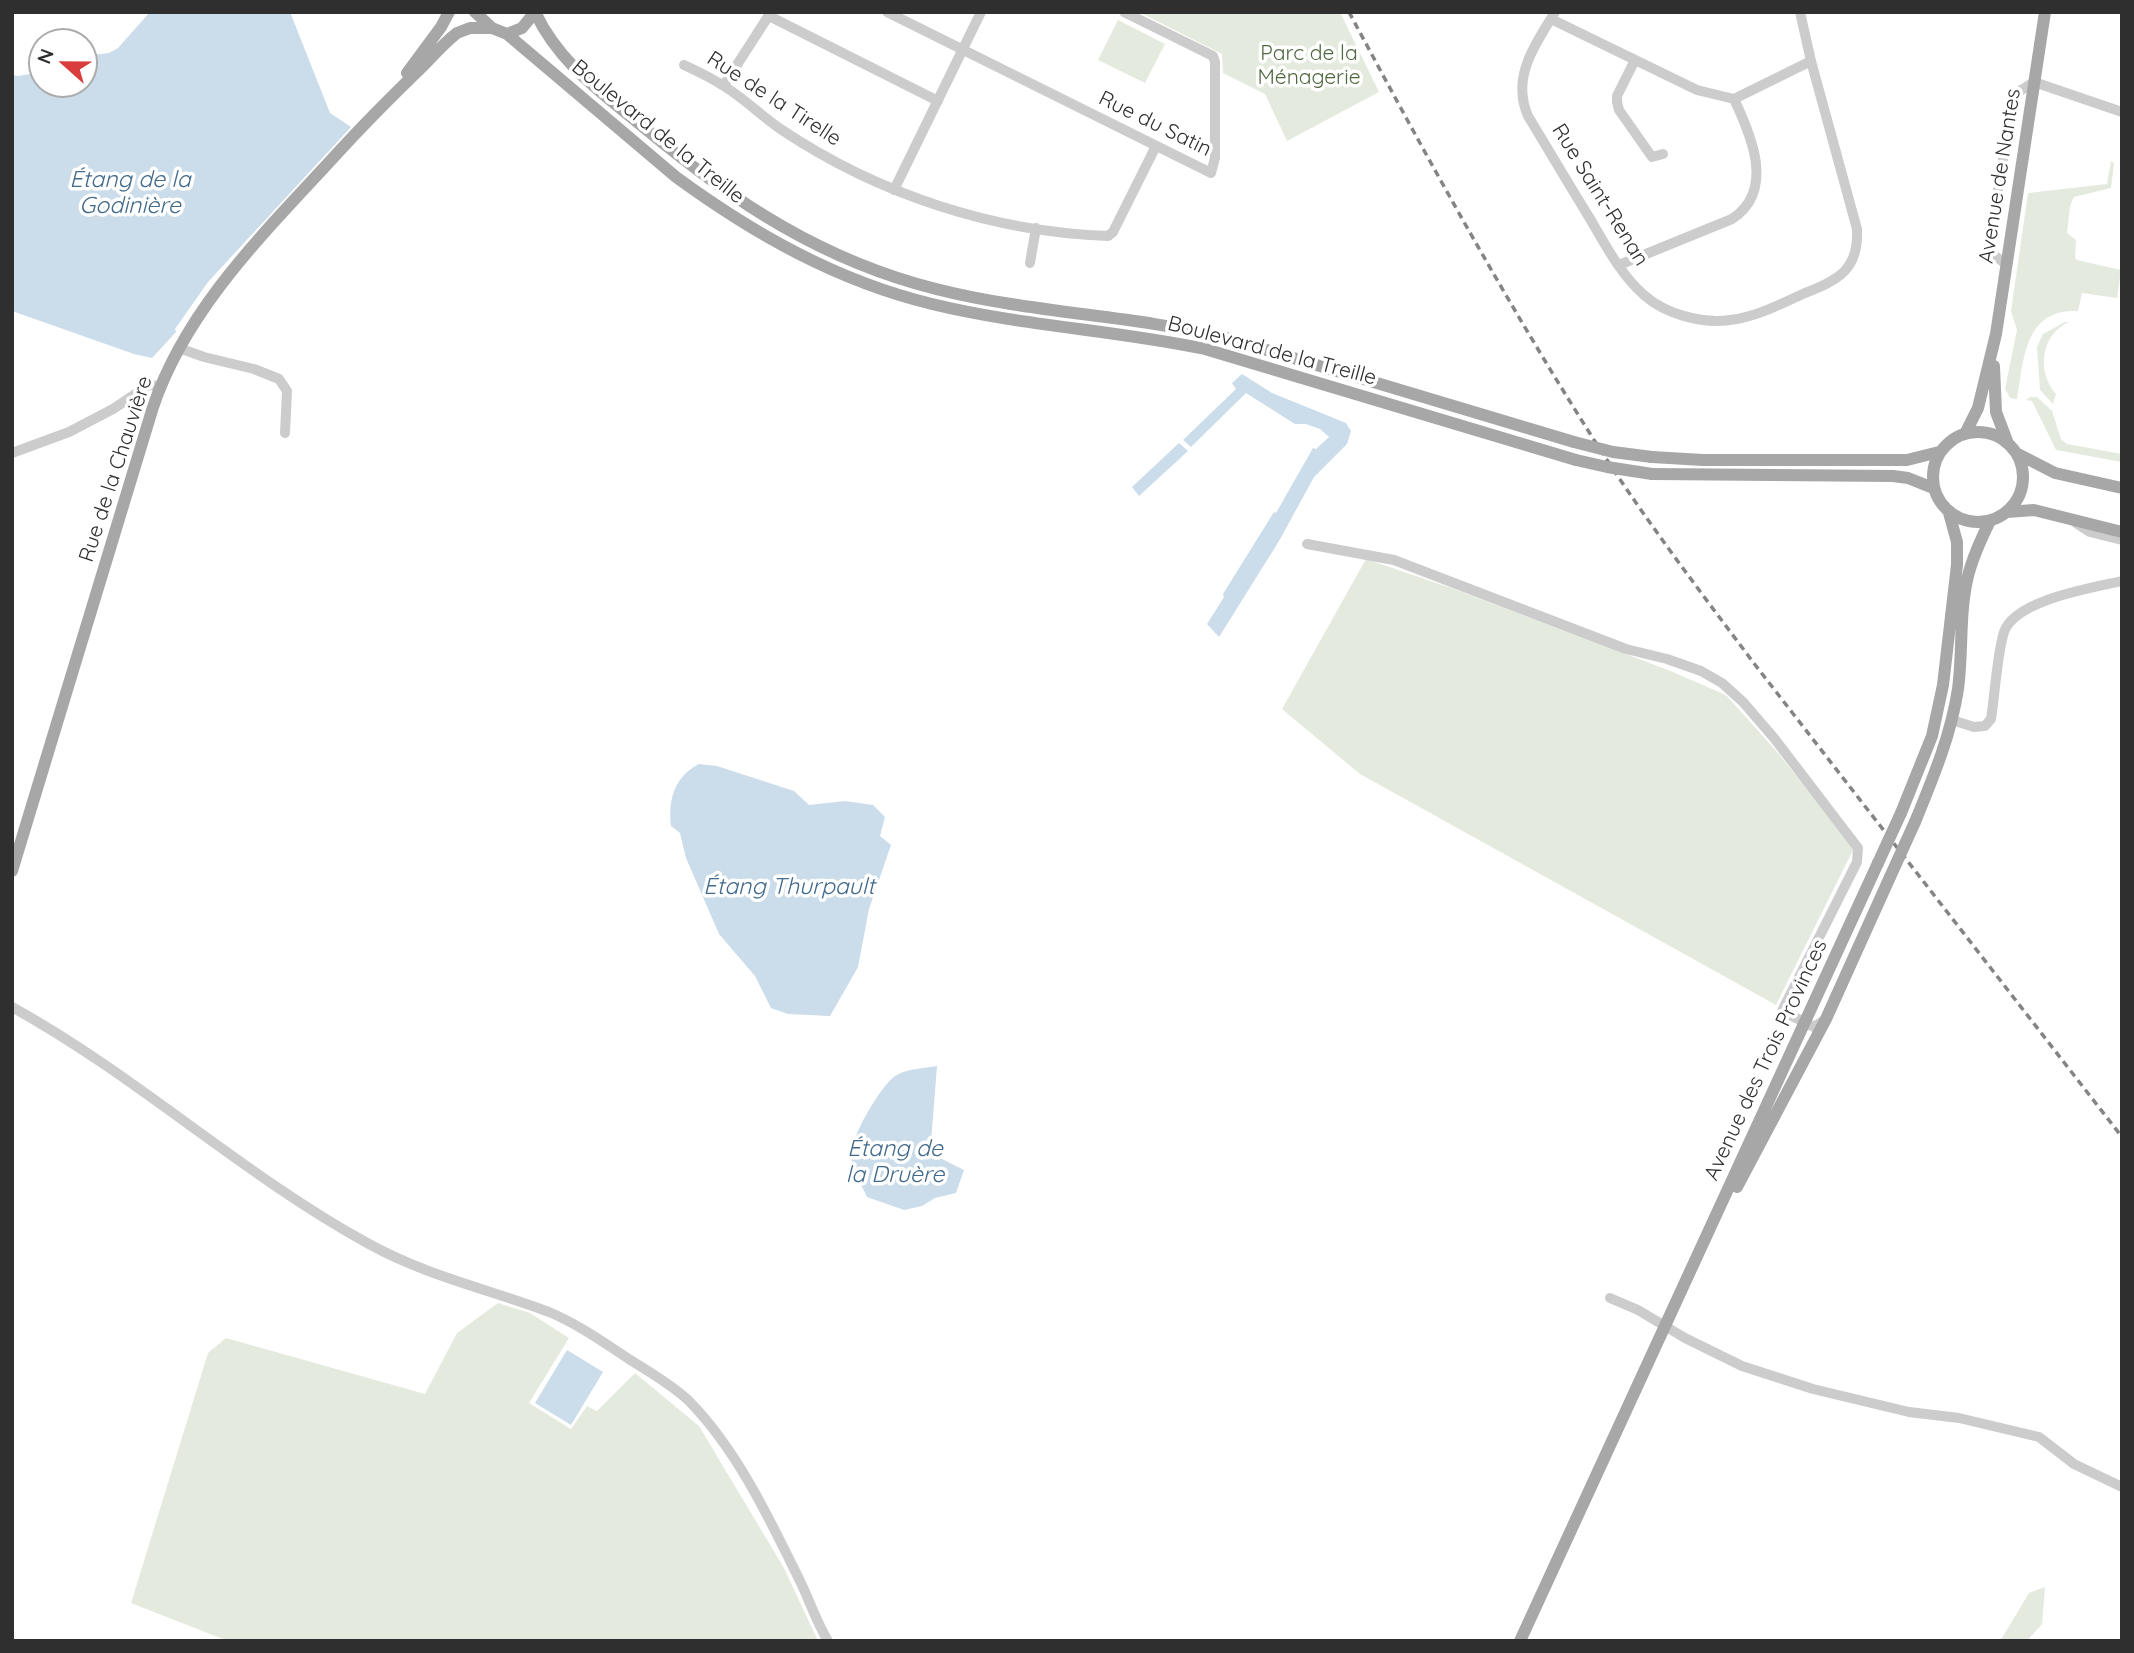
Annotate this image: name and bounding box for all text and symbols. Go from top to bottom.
north arrow [28,28,98,98]
park label: Parc de la Ménagerie [1257,41,1361,91]
text: N [32,45,59,67]
street label: Rue de la Tirelle [702,46,846,152]
street label: Boulevard de la Treille [567,55,749,209]
street label: Rue du Satin [1094,86,1216,162]
street label: Avenue de Nantes [1974,87,2026,265]
street label: Rue Saint-Renan [1546,119,1654,271]
water label: Étang de la Godinière [69,166,191,220]
street label: Boulevard de la Treille [1165,311,1379,391]
street label: Rue de la Chauvière [74,373,158,565]
water label: Étang Thurpault [703,873,875,901]
street label: Avenue des Trois Provinces [1699,936,1833,1184]
water label: Étang de la Druère [846,1135,944,1189]

